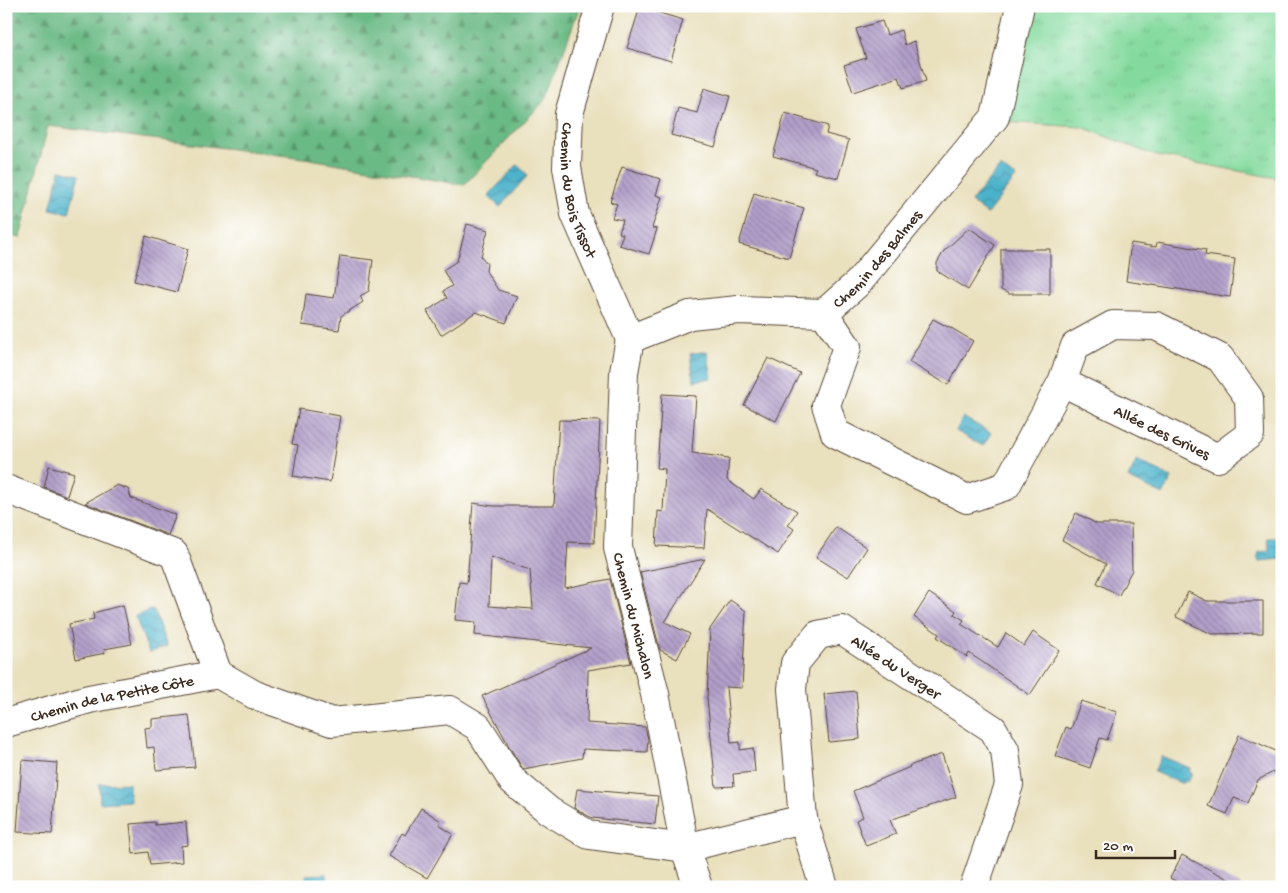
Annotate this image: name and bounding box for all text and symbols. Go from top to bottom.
street label: Chemin du Bois Tissot [554,122,600,263]
street label: Chemin des Balmes [830,206,928,314]
street label: Allée des Grives [1110,403,1213,466]
street label: Chemin du Michalon [607,551,657,682]
street label: Allée du Verger [846,633,944,706]
street label: Chemin de la Petite Côte [29,673,196,728]
scale bar [1096,828,1174,860]
text: 20 m [1103,838,1133,856]

